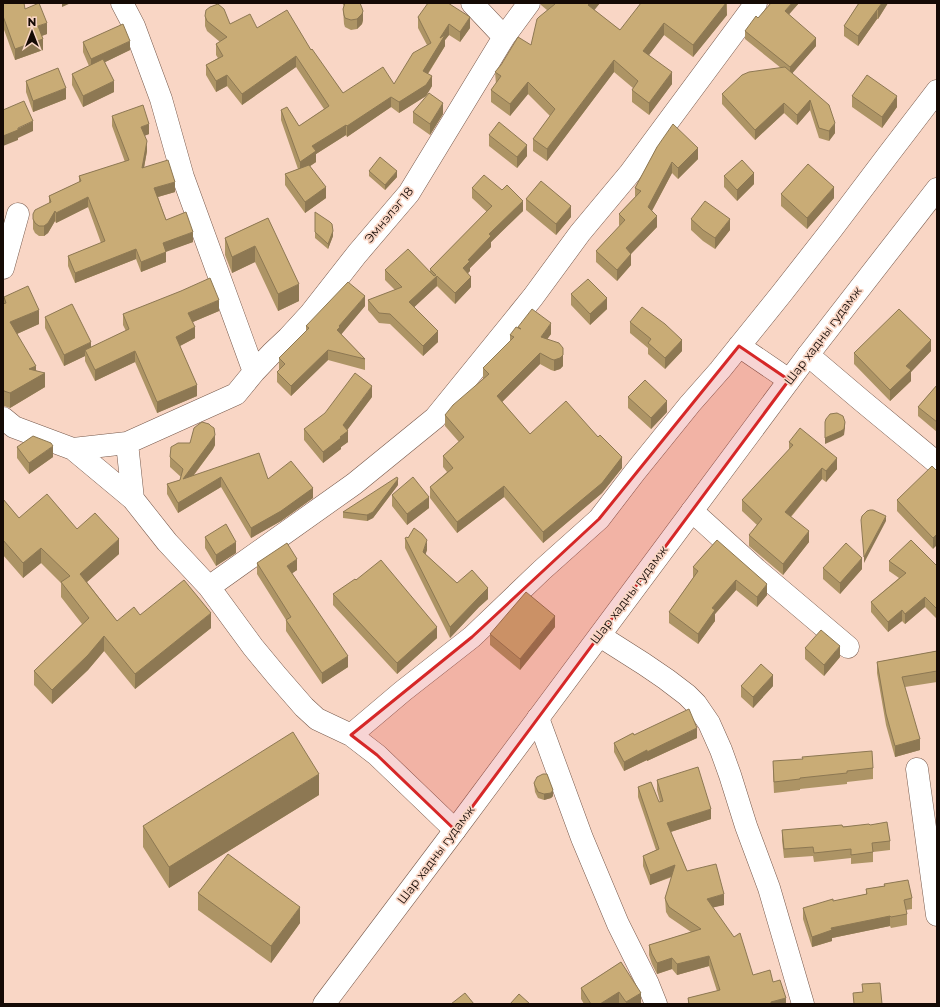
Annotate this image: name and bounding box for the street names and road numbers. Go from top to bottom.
street label: Эмнэлэг 18 [361,183,416,246]
street label: Шар хадны гудамж [781,283,865,388]
street label: Шар хадны гудамж [587,542,671,647]
street label: Шар хадны гудамж [394,802,478,907]

